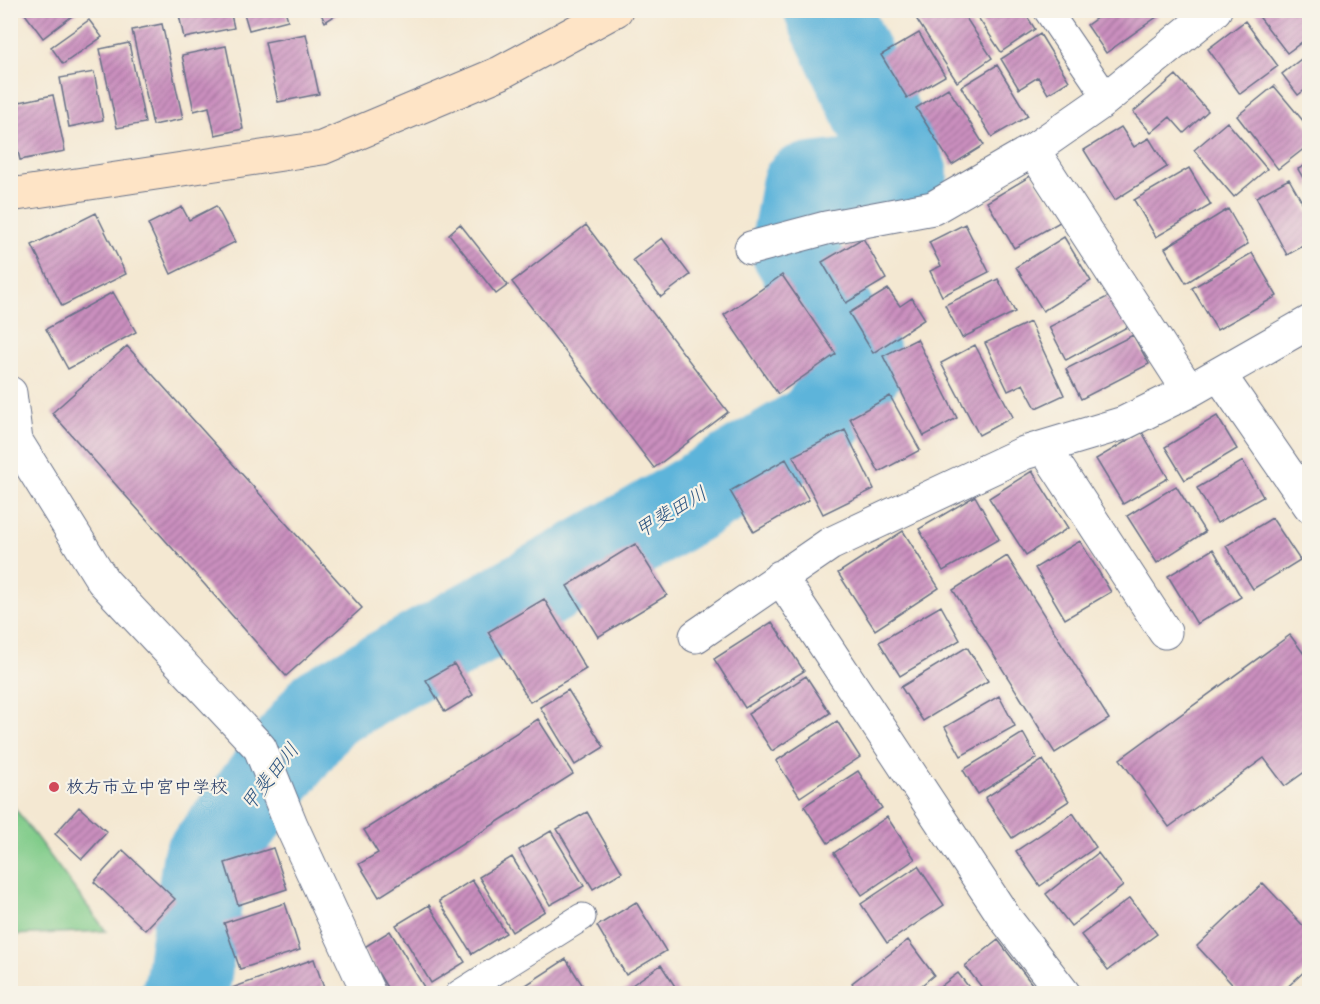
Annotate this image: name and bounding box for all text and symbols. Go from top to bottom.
water label: 甲斐田川 [630,481,712,543]
water label: 甲斐田川 [236,738,304,816]
place label: 枚方市立中宮中学校 [66,776,228,799]
marker: 枚方市立中宮中学校 [47,780,61,794]

